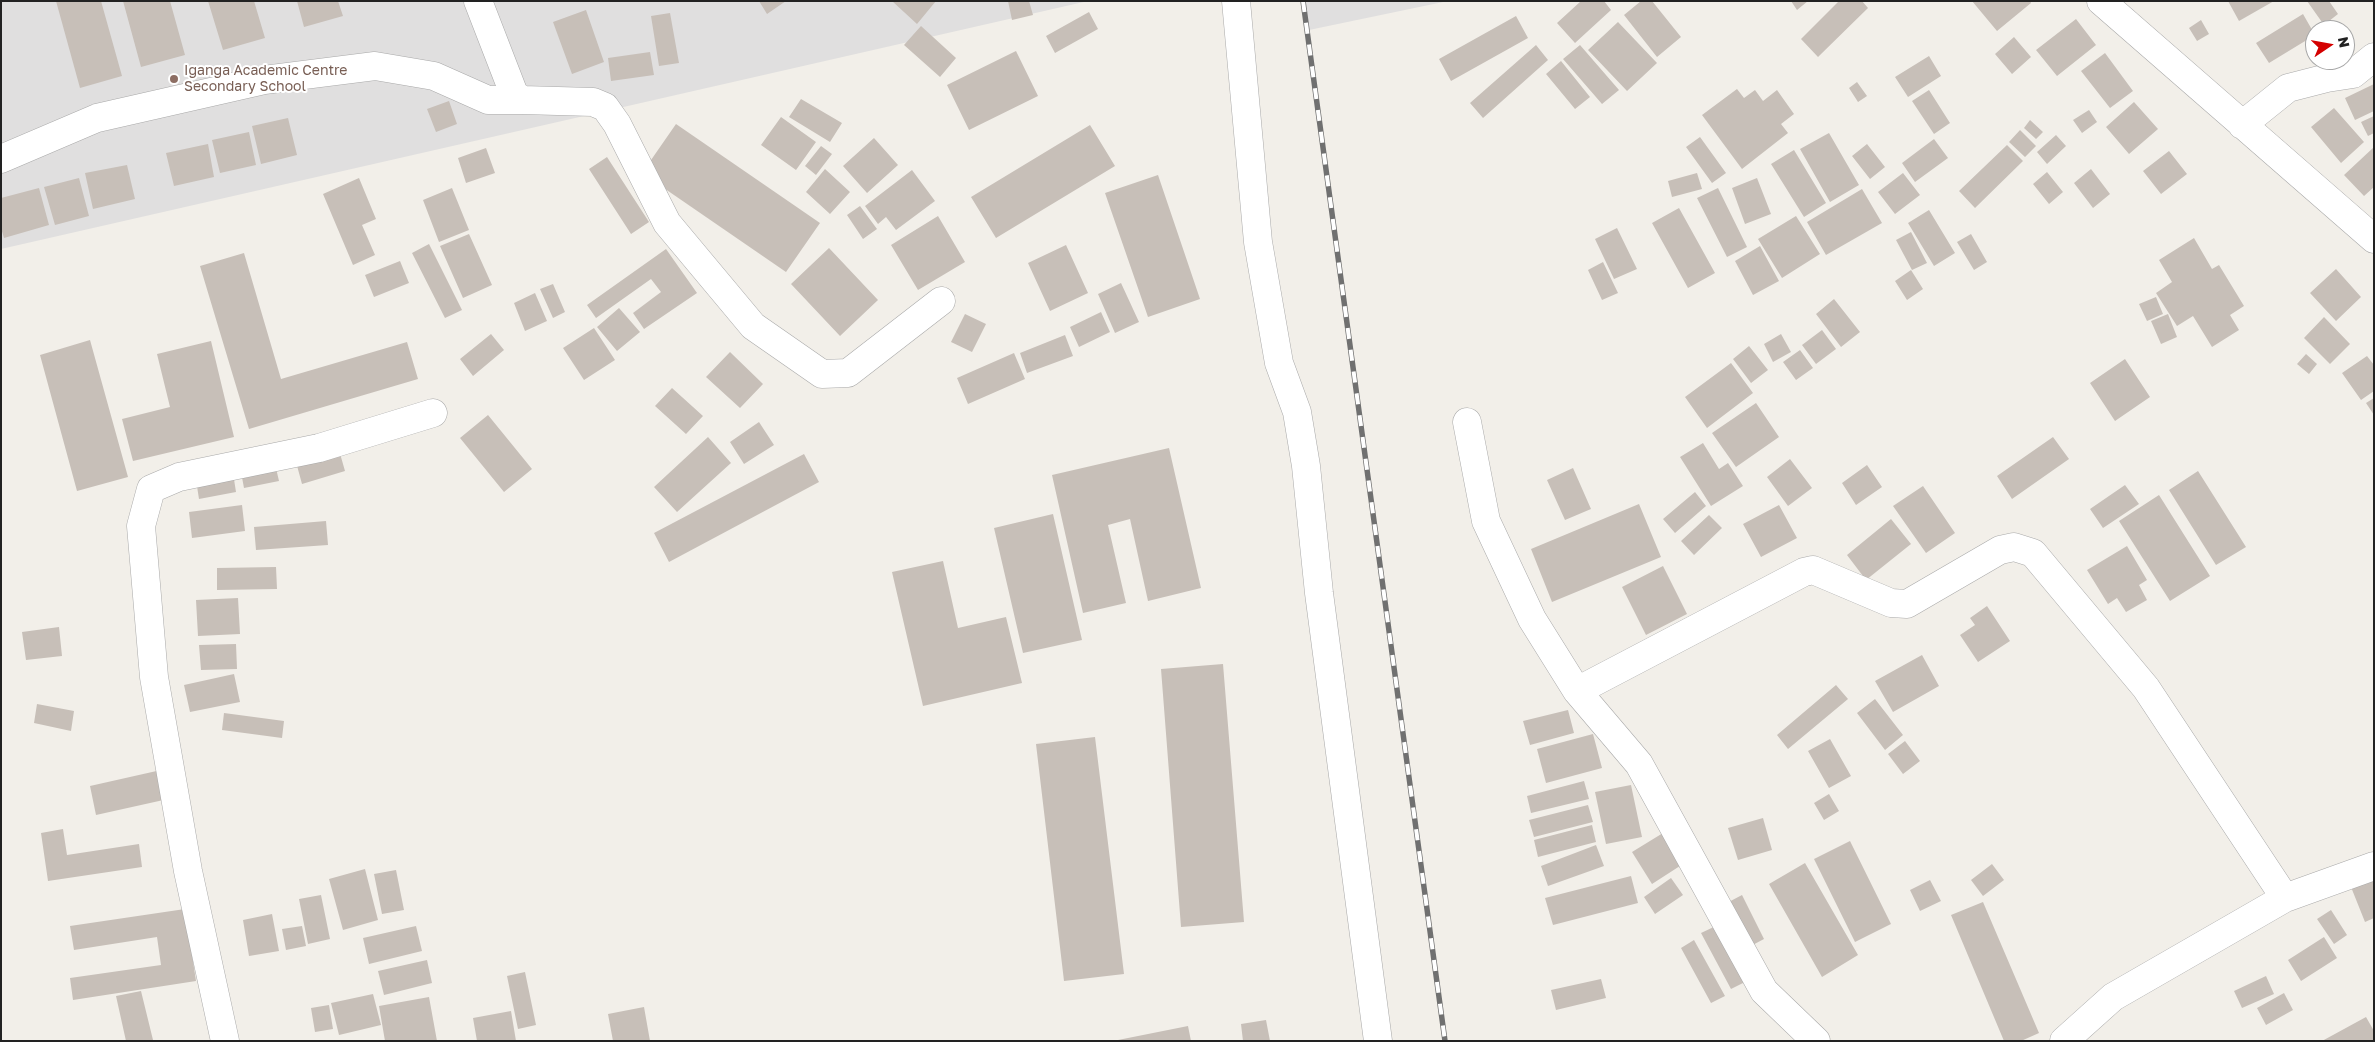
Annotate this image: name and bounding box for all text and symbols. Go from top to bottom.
north arrow [2305,20,2355,70]
text: N [2335,35,2354,49]
place label: Iganga Academic Centre Secondary School [184,63,347,95]
marker: Iganga Academic Centre Secondary School [168,73,180,85]

